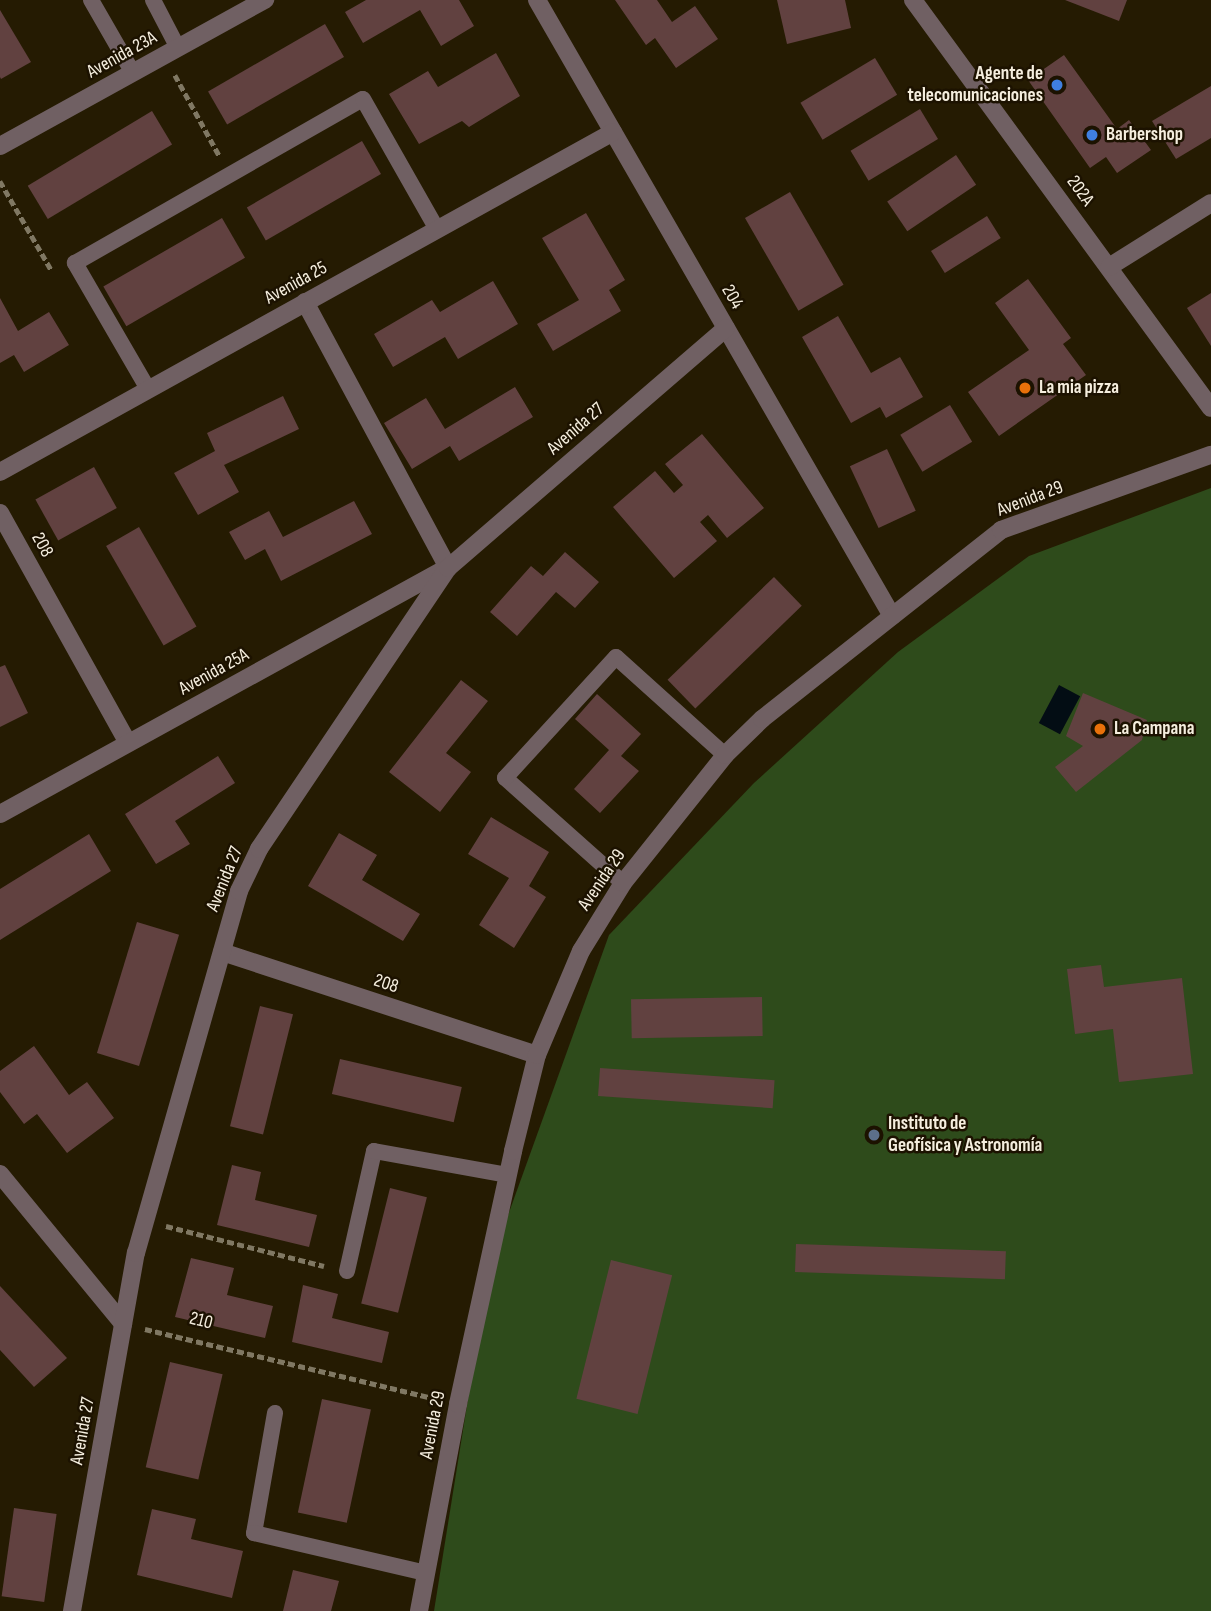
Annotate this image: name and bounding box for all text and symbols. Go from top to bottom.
street label: Avenida 23A [83,26,161,84]
place label: Agente de telecomunicaciones [908,63,1043,107]
marker: Agente de telecomunicaciones [1049,77,1065,93]
place label: Barbershop [1106,124,1183,146]
marker: Barbershop [1084,127,1100,143]
street label: 202A [1061,171,1099,211]
street label: Avenida 25 [261,257,331,309]
street label: 204 [716,281,748,313]
place label: La mia pizza [1039,377,1119,399]
marker: La mia pizza [1017,380,1033,396]
street label: Avenida 27 [543,398,609,460]
street label: Avenida 29 [994,476,1066,522]
street label: 208 [26,529,58,561]
street label: Avenida 25A [175,644,253,700]
place label: La Campana [1114,718,1194,740]
marker: La Campana [1092,721,1108,737]
street label: Avenida 27 [202,843,248,915]
street label: Avenida 29 [573,845,631,915]
street label: 208 [371,969,401,999]
place label: Instituto de Geofísica y Astronomía [888,1113,1042,1157]
marker: Instituto de Geofísica y Astronomía [866,1127,882,1143]
street label: 210 [187,1307,215,1335]
street label: Avenida 29 [415,1389,451,1461]
street label: Avenida 27 [66,1395,100,1467]

